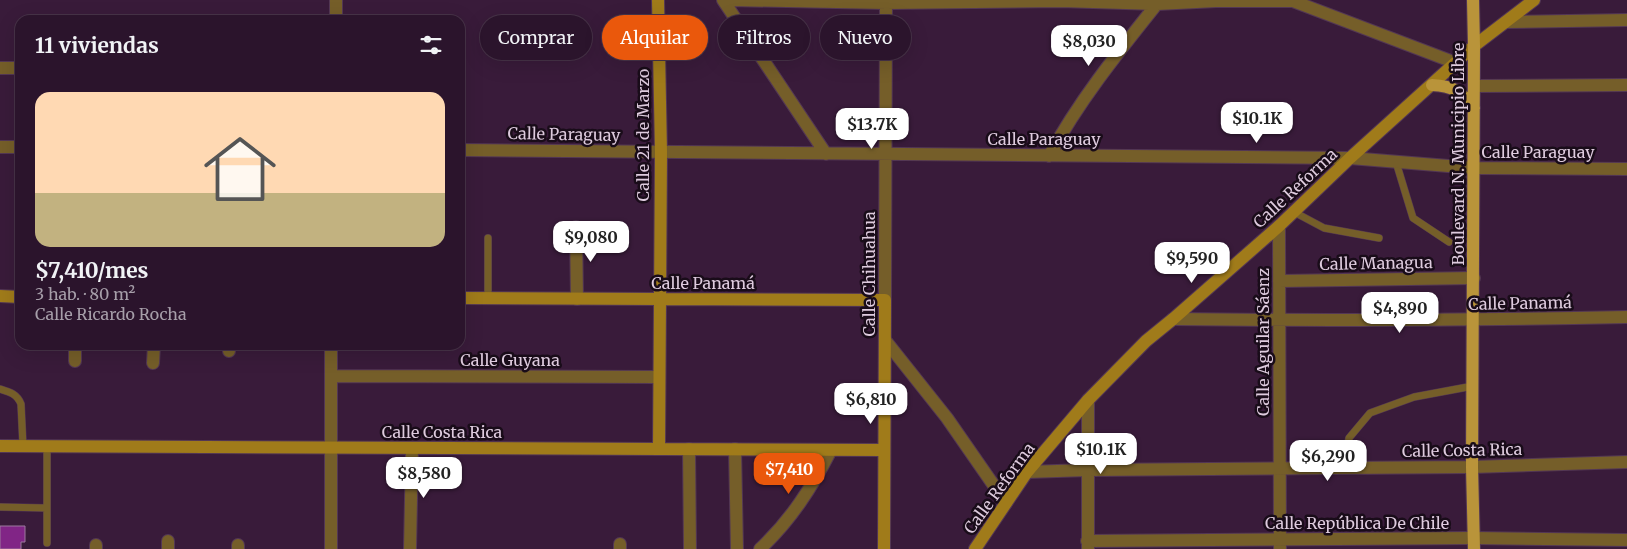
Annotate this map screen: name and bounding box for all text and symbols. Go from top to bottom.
chip: Comprar [480,15,592,60]
chip: Alquilar [602,15,708,60]
chip: Filtros [718,15,810,60]
chip: Nuevo [820,15,911,60]
pin: $8,030 [1048,24,1130,67]
icon: filters [417,31,445,59]
text: $8,030 [1062,31,1116,51]
text: 11 viviendas [35,32,159,59]
street label: Boulevard N. Municipio Libre [1448,43,1468,265]
street label: Calle 21 de Marzo [633,69,653,201]
pin: $10.1K [1216,102,1298,144]
pin: $13.7K [831,108,913,150]
text: $10.1K [1232,108,1282,128]
text: $13.7K [847,114,897,134]
street label: Calle Paraguay [507,123,621,145]
icon: home [195,124,285,214]
street label: Calle Paraguay [988,129,1101,149]
street label: Calle Paraguay [1482,142,1595,162]
street label: Calle Reforma [1249,144,1341,232]
street label: Calle Chihuahua [859,211,879,336]
pin: $9,080 [550,220,632,263]
text: $9,080 [564,227,618,247]
pin: $9,590 [1151,242,1233,284]
text: $9,590 [1166,248,1218,268]
street label: Calle Managua [1319,252,1433,274]
text: $7,410/mes [35,257,148,284]
street label: Calle Aguilar Sáenz [1253,268,1273,416]
street label: Calle Panamá [651,273,755,293]
text: 3 hab. · 80 m² [35,284,135,304]
pin: $4,890 [1359,292,1441,334]
street label: Calle Panamá [1468,292,1572,314]
text: $4,890 [1372,298,1428,318]
text: Calle Ricardo Rocha [35,304,187,324]
street label: Calle Guyana [460,350,560,370]
pin: $6,810 [830,382,912,425]
text: $6,810 [845,389,897,409]
street label: Calle Costa Rica [382,422,503,442]
pin: $10.1K [1060,432,1142,475]
street label: Calle Reforma [959,438,1039,537]
text: $10.1K [1076,439,1126,459]
street label: Calle Costa Rica [1402,439,1523,461]
pin: $6,290 [1287,440,1369,482]
text: $6,290 [1301,446,1355,466]
pin: $7,410 [748,452,830,495]
pin: $8,580 [383,456,465,499]
text: $7,410 [765,459,813,479]
text: $8,580 [397,463,451,483]
street label: Calle República De Chile [1265,513,1449,533]

